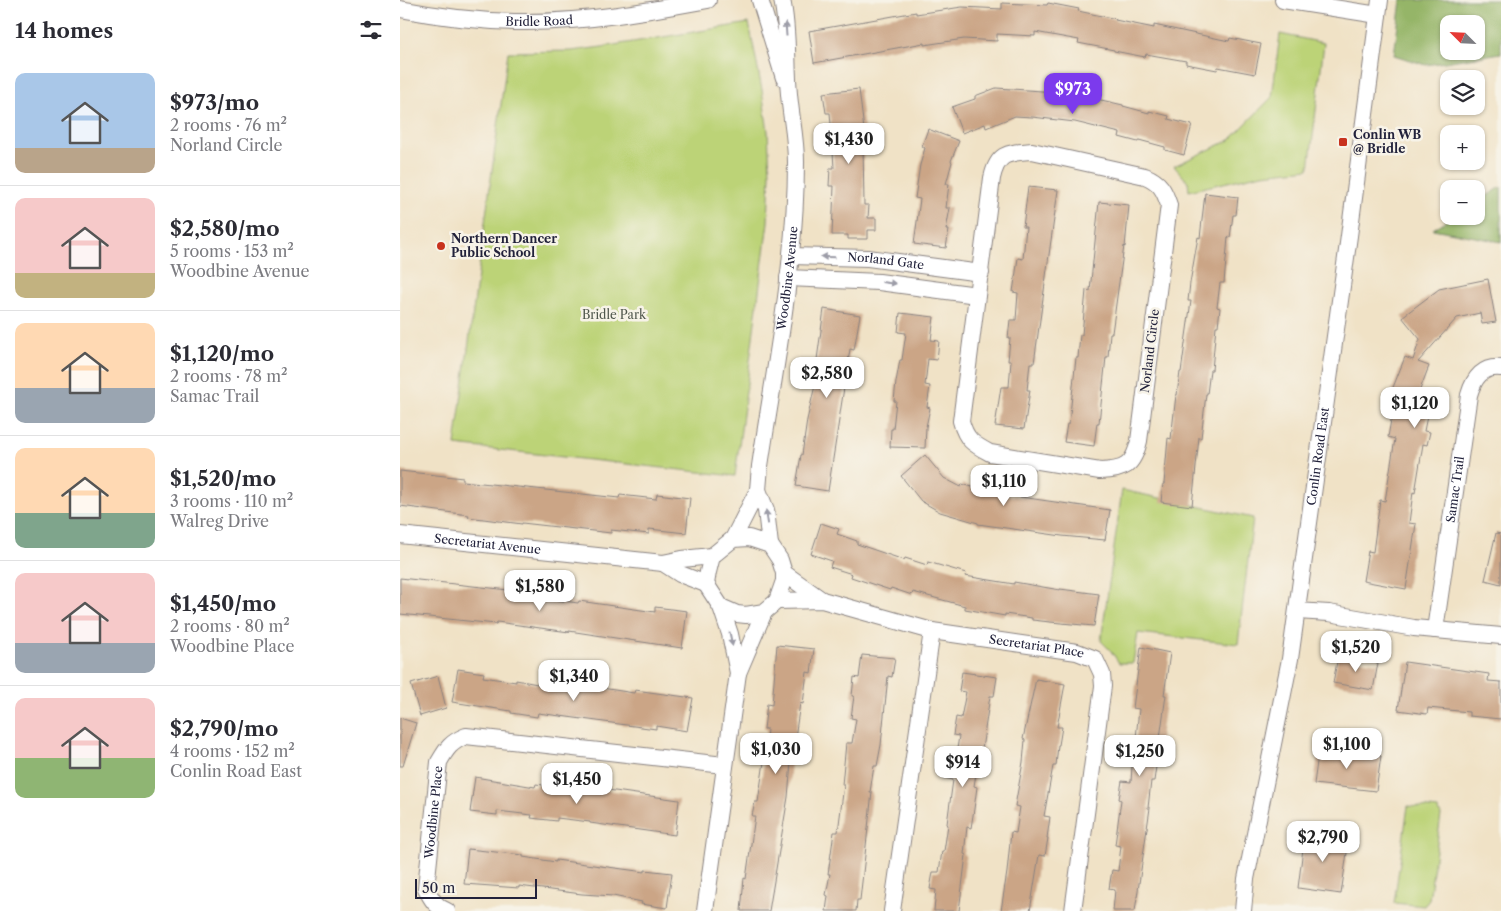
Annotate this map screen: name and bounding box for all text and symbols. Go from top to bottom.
street label: Bridle Road [505,12,574,29]
north arrow [1440,15,1485,60]
map controls [1440,15,1485,225]
icon: filters [357,16,385,44]
text: 14 homes [15,18,113,43]
one-way arrow [782,21,790,37]
button: layers [1440,70,1485,115]
pin: $973 [1043,72,1103,115]
text: $973 [1055,79,1091,99]
text: $973/mo [170,90,259,115]
icon: home [55,93,115,153]
text: 2 rooms · 76 m² [170,115,287,135]
pin: $1,430 [808,122,890,165]
button: + [1440,125,1485,170]
place label: Conlin WB @ Bridle [1353,127,1421,156]
text: $1,430 [824,129,874,149]
text: Norland Circle [170,135,282,155]
marker: Conlin WB @ Bridle [1337,136,1349,148]
button: − [1440,180,1485,225]
text: $2,580/mo [170,216,280,241]
icon: home [55,218,115,278]
street label: Woodbine Avenue [773,225,800,332]
place label: Northern Dancer Public School [451,231,557,260]
marker: Northern Dancer Public School [435,240,447,252]
text: 5 rooms · 153 m² [170,241,294,261]
street label: Norland Gate [847,249,925,272]
one-way arrow [820,253,836,261]
text: Woodbine Avenue [170,261,310,281]
one-way arrow [881,279,897,287]
park label: Bridle Park [582,307,647,322]
street label: Norland Circle [1137,308,1162,394]
text: $1,120/mo [170,341,274,366]
icon: home [55,343,115,403]
pin: $2,580 [786,356,868,399]
text: $2,580 [801,363,853,383]
text: 2 rooms · 78 m² [170,366,288,386]
text: Samac Trail [170,386,259,406]
pin: $1,120 [1374,386,1456,429]
text: $1,120 [1391,393,1439,413]
street label: Conlin Road East [1303,406,1332,506]
street label: Samac Trail [1443,455,1467,524]
pin: $1,110 [963,464,1045,507]
text: $1,520/mo [170,466,276,491]
icon: home [55,468,115,528]
text: $1,110 [982,471,1026,491]
text: 3 rooms · 110 m² [170,491,293,511]
one-way arrow [762,509,770,525]
text: Walreg Drive [170,511,269,531]
street label: Secretariat Avenue [433,531,542,557]
pin: $1,580 [499,570,581,612]
text: $1,580 [515,576,565,596]
text: $1,450/mo [170,591,276,616]
icon: home [55,593,115,653]
text: 2 rooms · 80 m² [170,616,290,636]
pin: $1,520 [1315,630,1397,673]
street label: Secretariat Place [988,631,1087,661]
one-way arrow [727,632,735,647]
text: Woodbine Place [170,636,294,656]
text: $1,520 [1331,637,1381,657]
pin: $1,340 [533,660,615,702]
text: $1,340 [549,666,599,686]
text: $2,790/mo [170,716,278,741]
icon: home [55,718,115,778]
pin: $1,100 [1306,728,1388,770]
pin: $1,030 [735,732,817,775]
pin: $1,250 [1099,734,1181,777]
text: $1,100 [1323,734,1371,754]
text: $1,030 [751,739,801,759]
text: 4 rooms · 152 m² [170,741,295,761]
text: $1,250 [1115,741,1165,761]
pin: $914 [933,746,993,788]
text: $914 [945,752,981,772]
text: Conlin Road East [170,761,302,781]
pin: $1,450 [536,762,618,805]
street label: Woodbine Place [421,765,446,861]
text: $1,450 [552,769,602,789]
pin: $2,790 [1282,820,1364,863]
text: $2,790 [1298,827,1348,847]
scale bar [415,876,538,899]
text: 50 m [422,879,455,897]

